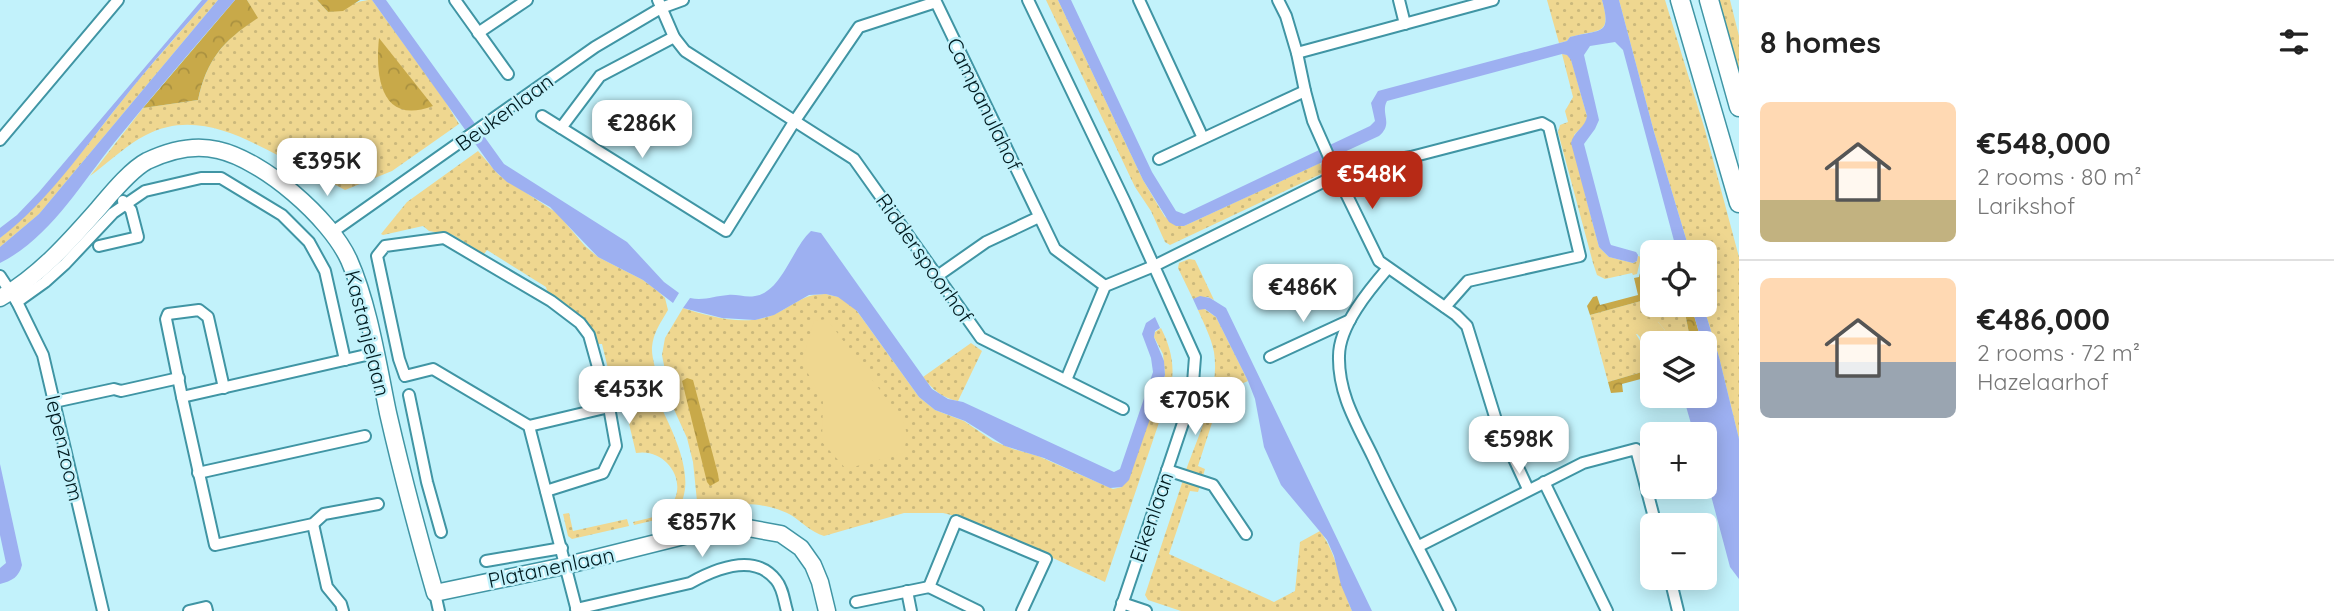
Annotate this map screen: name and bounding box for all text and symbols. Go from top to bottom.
text: 8 homes [1760,23,1881,61]
icon: filters [2275,23,2313,61]
street label: Campanulahof [942,33,1029,175]
street label: Beukenlaan [450,68,558,156]
pin: €286K [593,100,691,160]
text: €286K [608,108,676,137]
text: €548,000 [1977,124,2111,162]
icon: home [1816,130,1900,214]
pin: €395K [278,138,376,198]
text: €395K [293,146,361,175]
pin: €548K [1323,152,1421,211]
text: €548K [1338,159,1406,188]
text: 2 rooms · 80 m² [1977,162,2142,191]
street label: Ridderspoorhof [871,188,980,328]
text: Larikshof [1977,191,2075,220]
map controls [1640,240,1717,590]
button: locate [1640,240,1717,317]
pin: €486K [1254,264,1352,324]
street label: Kastanjelaan [340,267,396,399]
text: €486K [1269,272,1337,301]
text: €486,000 [1977,300,2110,338]
icon: home [1816,306,1900,390]
button: layers [1640,331,1717,408]
text: 2 rooms · 72 m² [1977,338,2140,367]
pin: €453K [580,366,678,426]
text: Hazelaarhof [1977,367,2109,396]
text: €453K [595,374,663,403]
pin: €705K [1146,378,1244,437]
text: €705K [1160,385,1230,414]
street label: Iepenzoom [40,392,90,504]
pin: €598K [1470,416,1568,476]
button: + [1640,422,1717,499]
text: €598K [1485,424,1553,453]
street label: Eikenlaan [1123,468,1179,566]
pin: €857K [653,500,751,559]
text: €857K [668,507,736,536]
button: − [1640,513,1717,590]
street label: Platanenlaan [485,541,617,593]

